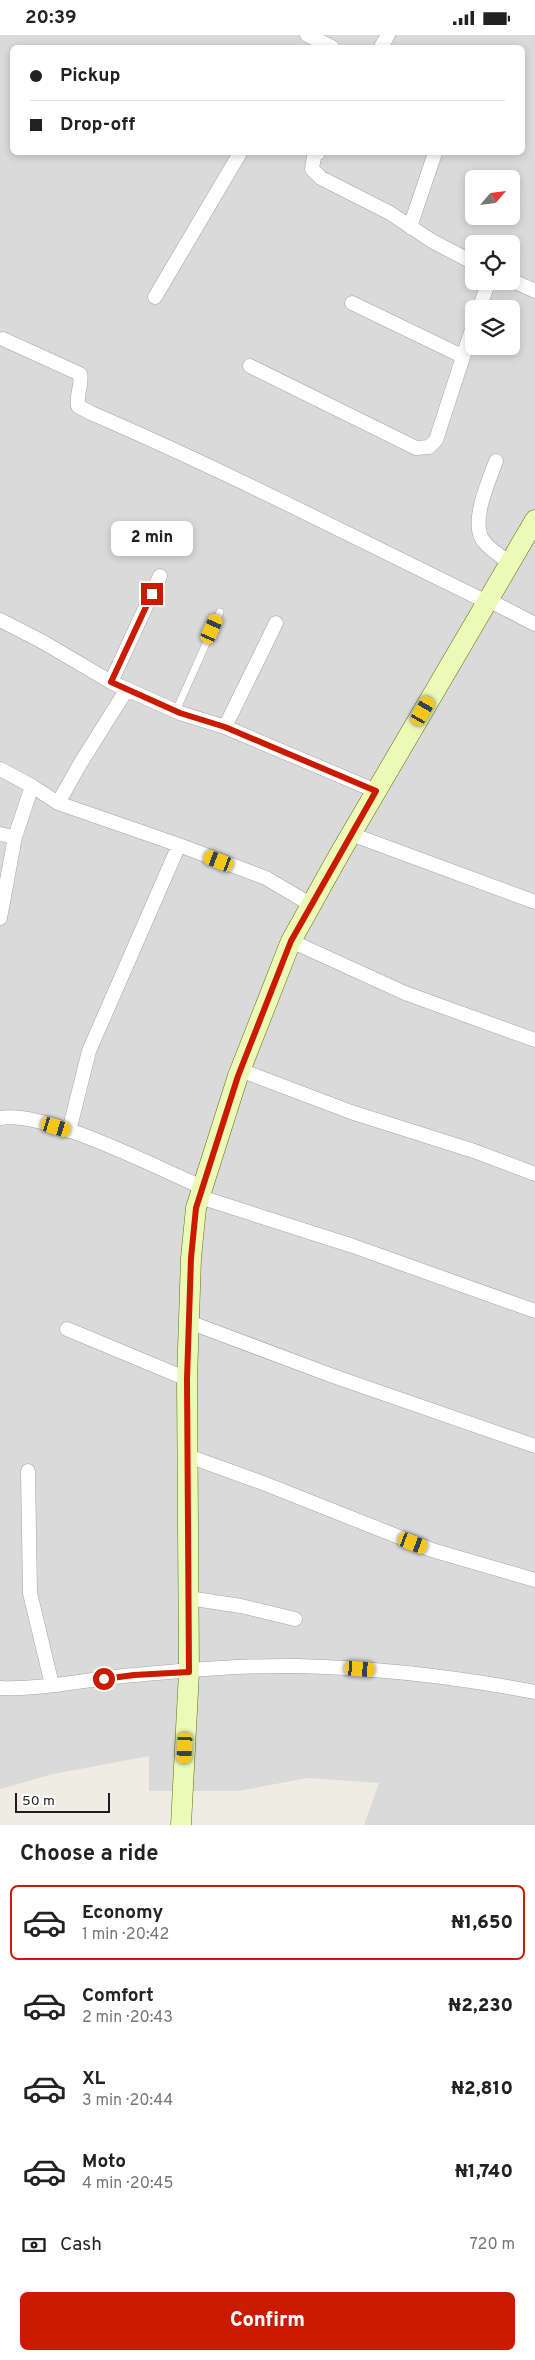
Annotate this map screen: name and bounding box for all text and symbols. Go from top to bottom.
text: 20:39 [25,6,77,30]
text: Pickup [60,64,120,88]
text: Drop-off [60,113,135,137]
north arrow [465,170,520,225]
map controls [465,170,520,355]
button: locate [465,235,520,290]
button: layers [465,300,520,355]
callout: 2 min [111,521,193,557]
text: 2 min [131,528,173,548]
route end [141,583,163,605]
car [199,612,224,646]
car [409,694,436,728]
car [202,849,235,873]
car [39,1115,72,1139]
car [396,1531,429,1555]
car [344,1660,375,1678]
route start [93,1668,115,1690]
car [176,1733,193,1763]
scale bar [15,1790,110,1813]
text: 50 m [22,1793,55,1810]
text: Choose a ride [20,1841,158,1868]
icon: car [22,1900,67,1945]
text: Economy [82,1901,163,1925]
text: ₦1,650 [451,1911,513,1935]
text: 1 min · 20:42 [82,1925,169,1945]
icon: car [22,1983,67,2028]
text: Comfort [82,1984,154,2008]
text: ₦2,230 [448,1994,513,2018]
text: 2 min · 20:43 [82,2008,173,2028]
icon: car [22,2066,67,2111]
text: XL [82,2067,105,2091]
text: ₦2,810 [451,2077,513,2101]
text: 3 min · 20:44 [82,2091,173,2111]
icon: car [22,2149,67,2194]
text: Moto [82,2150,126,2174]
text: ₦1,740 [455,2160,513,2184]
text: 4 min · 20:45 [82,2174,173,2194]
icon: cash [20,2231,48,2259]
text: Cash [60,2233,102,2257]
text: 720 m [470,2235,515,2255]
button: Confirm [20,2292,515,2350]

